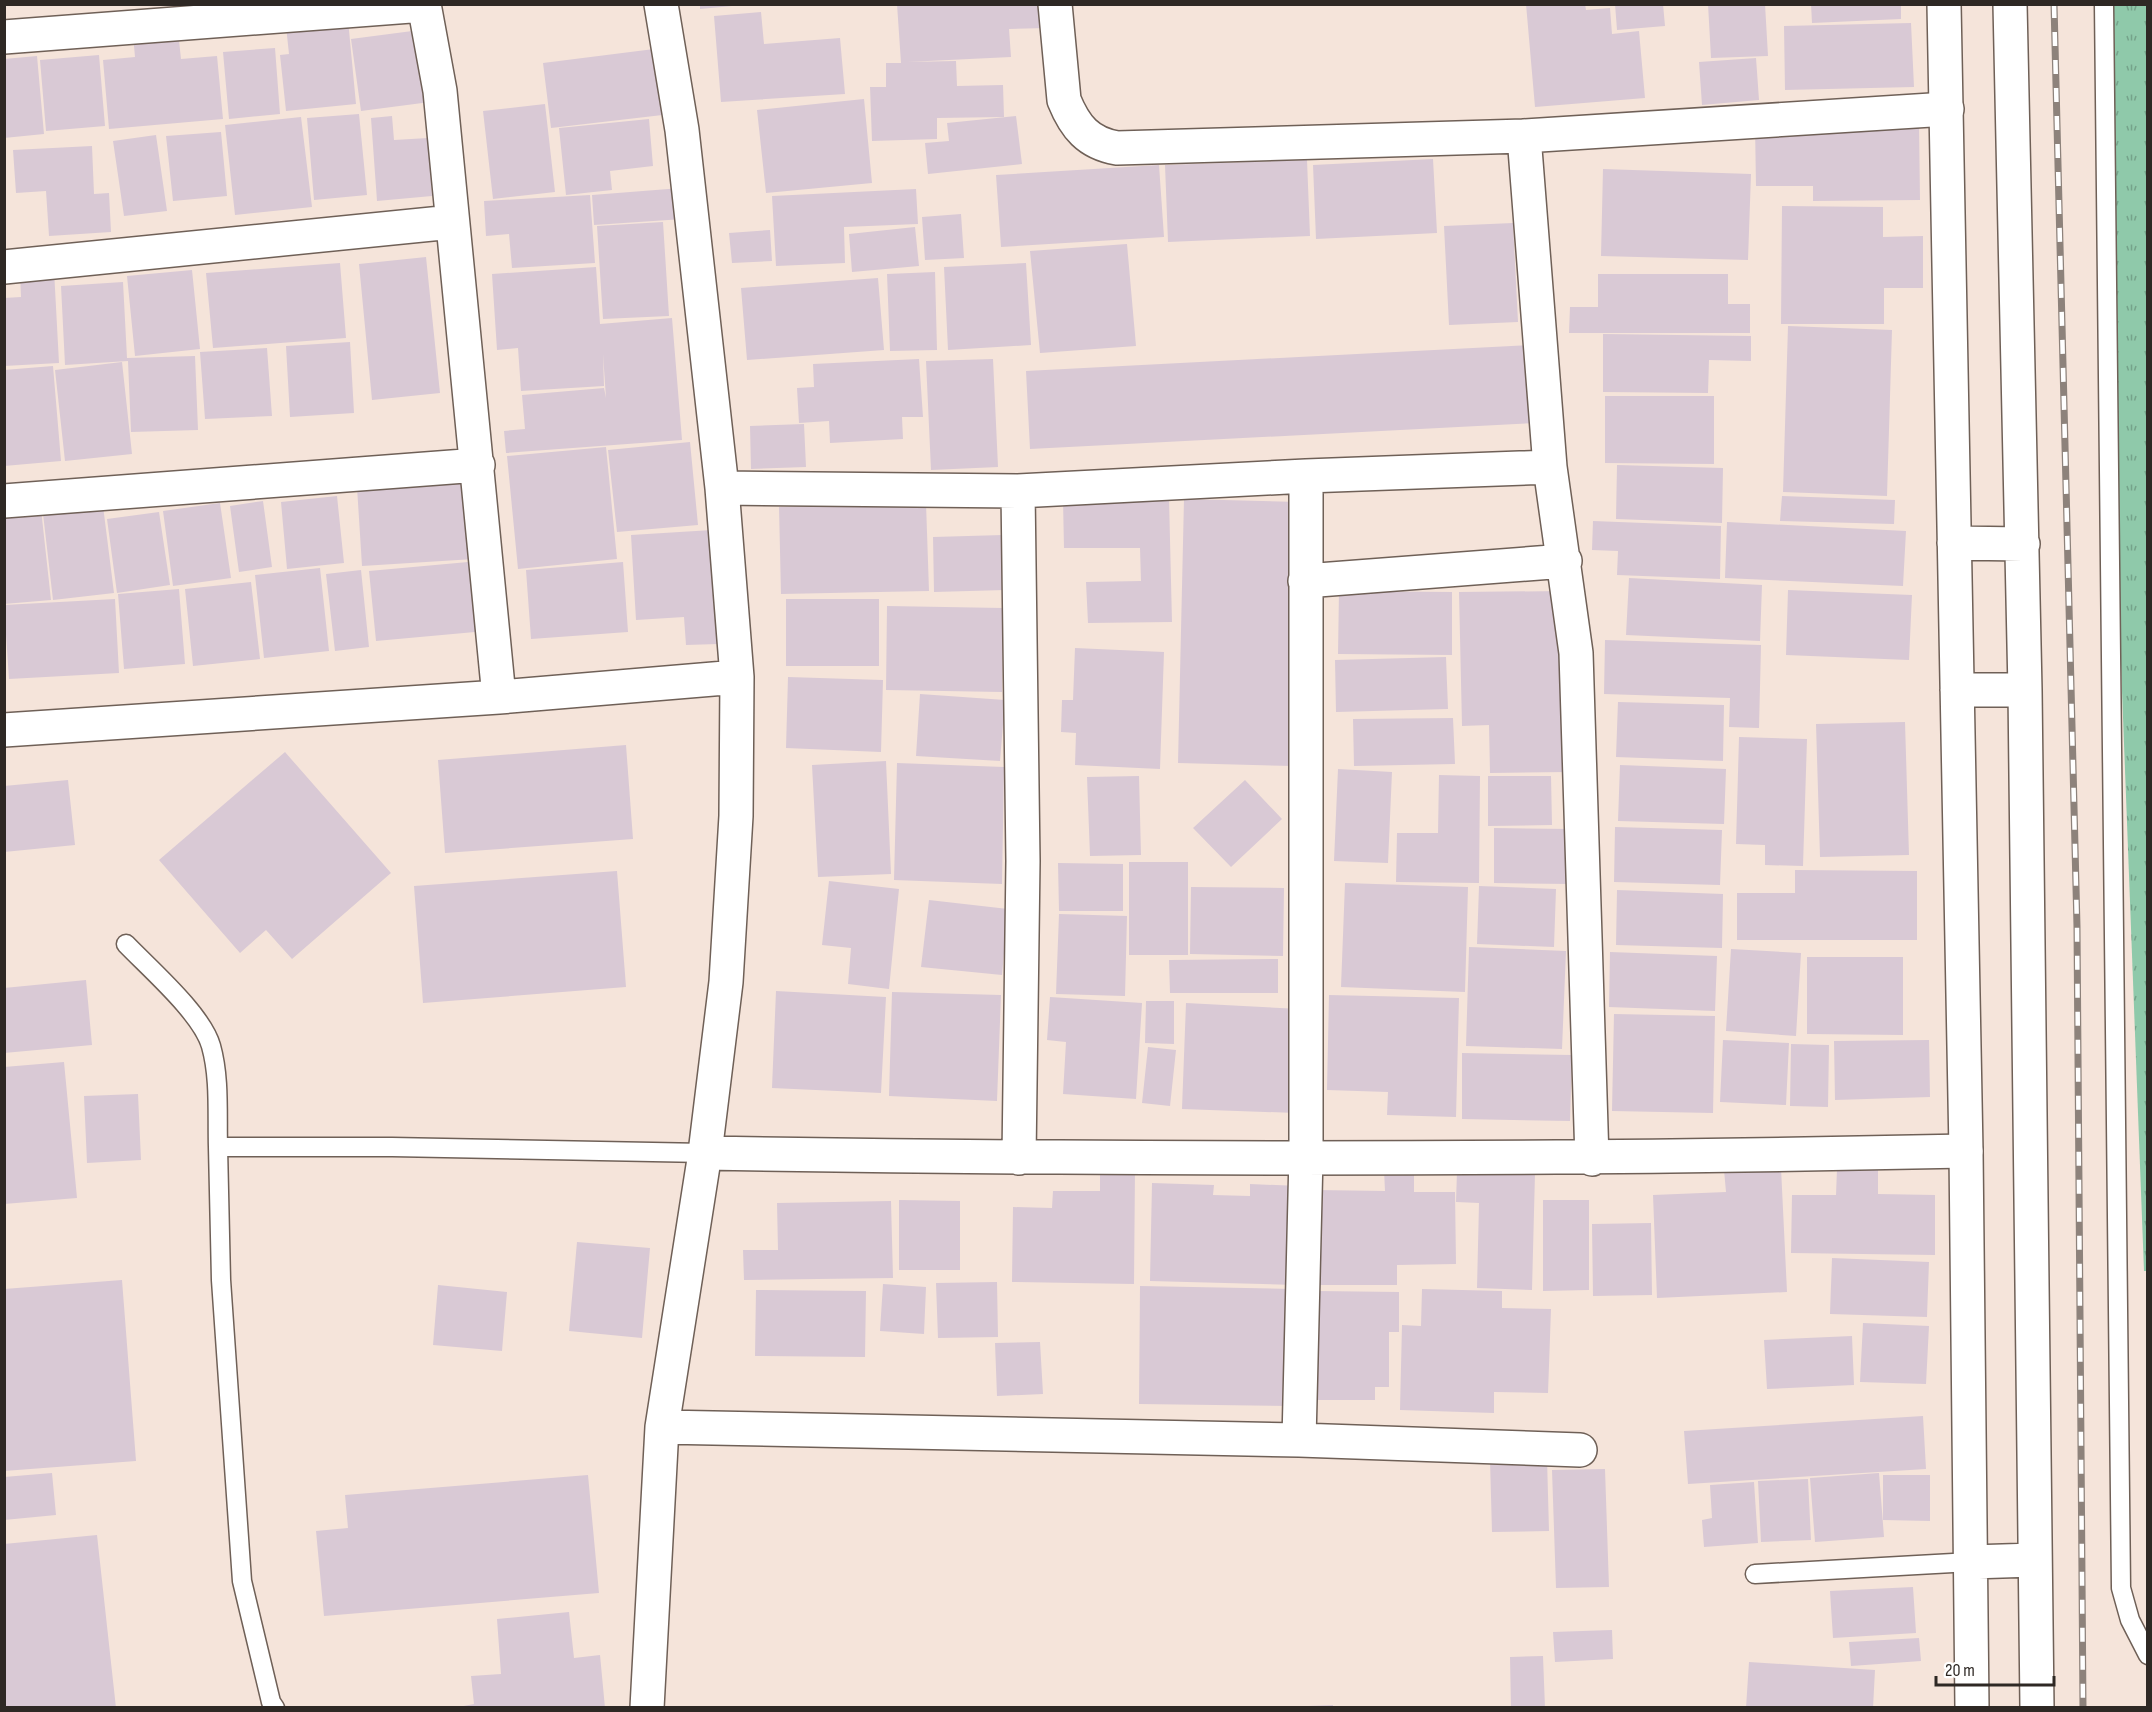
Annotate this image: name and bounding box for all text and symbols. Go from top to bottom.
scale bar [1936,1649,2054,1687]
text: 20 m [1945,1660,1975,1681]

